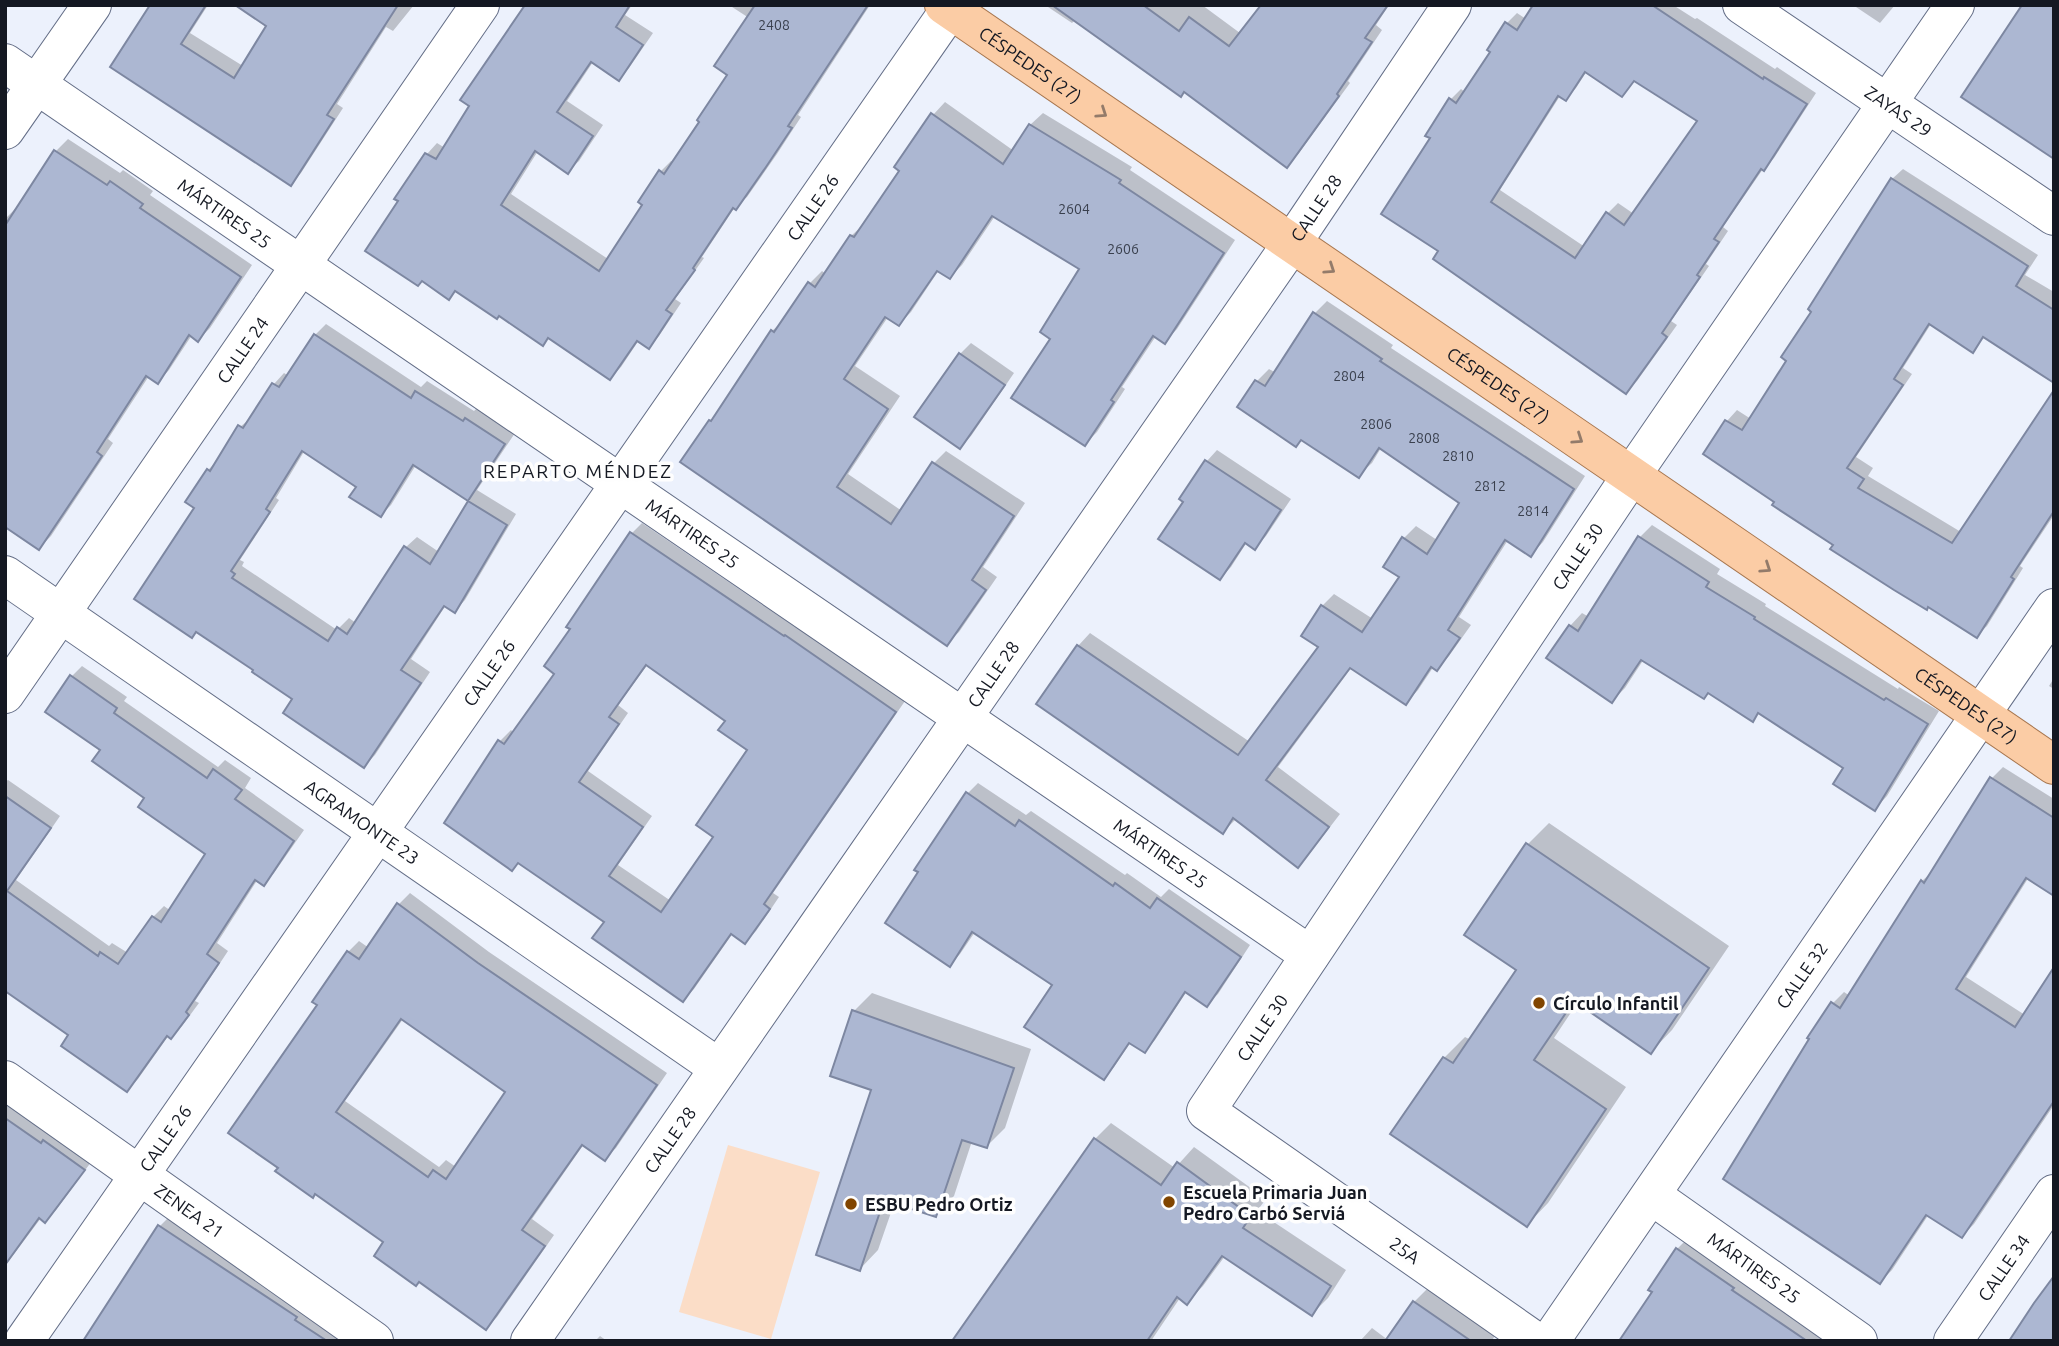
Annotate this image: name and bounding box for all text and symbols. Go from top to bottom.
house number: 2408 [758,17,790,33]
street label: CÉSPEDES (27) [976,22,1086,107]
street label: ZAYAS 29 [1861,81,1936,140]
one-way arrow [1094,105,1107,118]
street label: CALLE 26 [782,170,842,244]
street label: CALLE 28 [1286,171,1345,245]
street label: MÁRTIRES 25 [174,174,275,252]
house number: 2604 [1058,201,1090,217]
house number: 2606 [1107,241,1139,257]
one-way arrow [1322,261,1335,273]
street label: CALLE 24 [212,313,272,387]
street label: CÉSPEDES (27) [1444,343,1553,427]
house number: 2804 [1333,368,1365,384]
house number: 2806 [1360,416,1392,432]
house number: 2808 [1408,430,1440,446]
one-way arrow [1570,431,1583,443]
house number: 2810 [1442,448,1474,464]
district label: REPARTO MÉNDEZ [483,460,673,482]
house number: 2812 [1474,478,1506,494]
street label: MÁRTIRES 25 [642,494,743,572]
house number: 2814 [1517,503,1549,519]
street label: CALLE 30 [1548,519,1607,593]
one-way arrow [1758,560,1771,572]
street label: CALLE 26 [459,636,519,710]
street label: CALLE 28 [963,637,1023,711]
street label: CÉSPEDES (27) [1911,663,2021,748]
street label: AGRAMONTE 23 [301,775,423,868]
street label: MÁRTIRES 25 [1110,814,1211,892]
street label: CALLE 32 [1772,938,1831,1012]
street label: CALLE 30 [1232,990,1291,1065]
place label: Círculo Infantil [1553,993,1679,1013]
marker: Círculo Infantil [1531,995,1547,1011]
street label: CALLE 26 [135,1101,195,1175]
street label: CALLE 28 [640,1103,700,1177]
street label: ZENEA 21 [151,1179,228,1242]
place label: Escuela Primaria Juan Pedro Carbó Serviá [1183,1182,1367,1223]
place label: ESBU Pedro Ortiz [865,1194,1013,1214]
marker: Escuela Primaria Juan Pedro Carbó Serviá [1161,1194,1177,1210]
marker: ESBU Pedro Ortiz [843,1196,859,1212]
street label: MÁRTIRES 25 [1704,1228,1804,1307]
street label: CALLE 34 [1974,1231,2033,1305]
street label: 25A [1386,1233,1424,1268]

